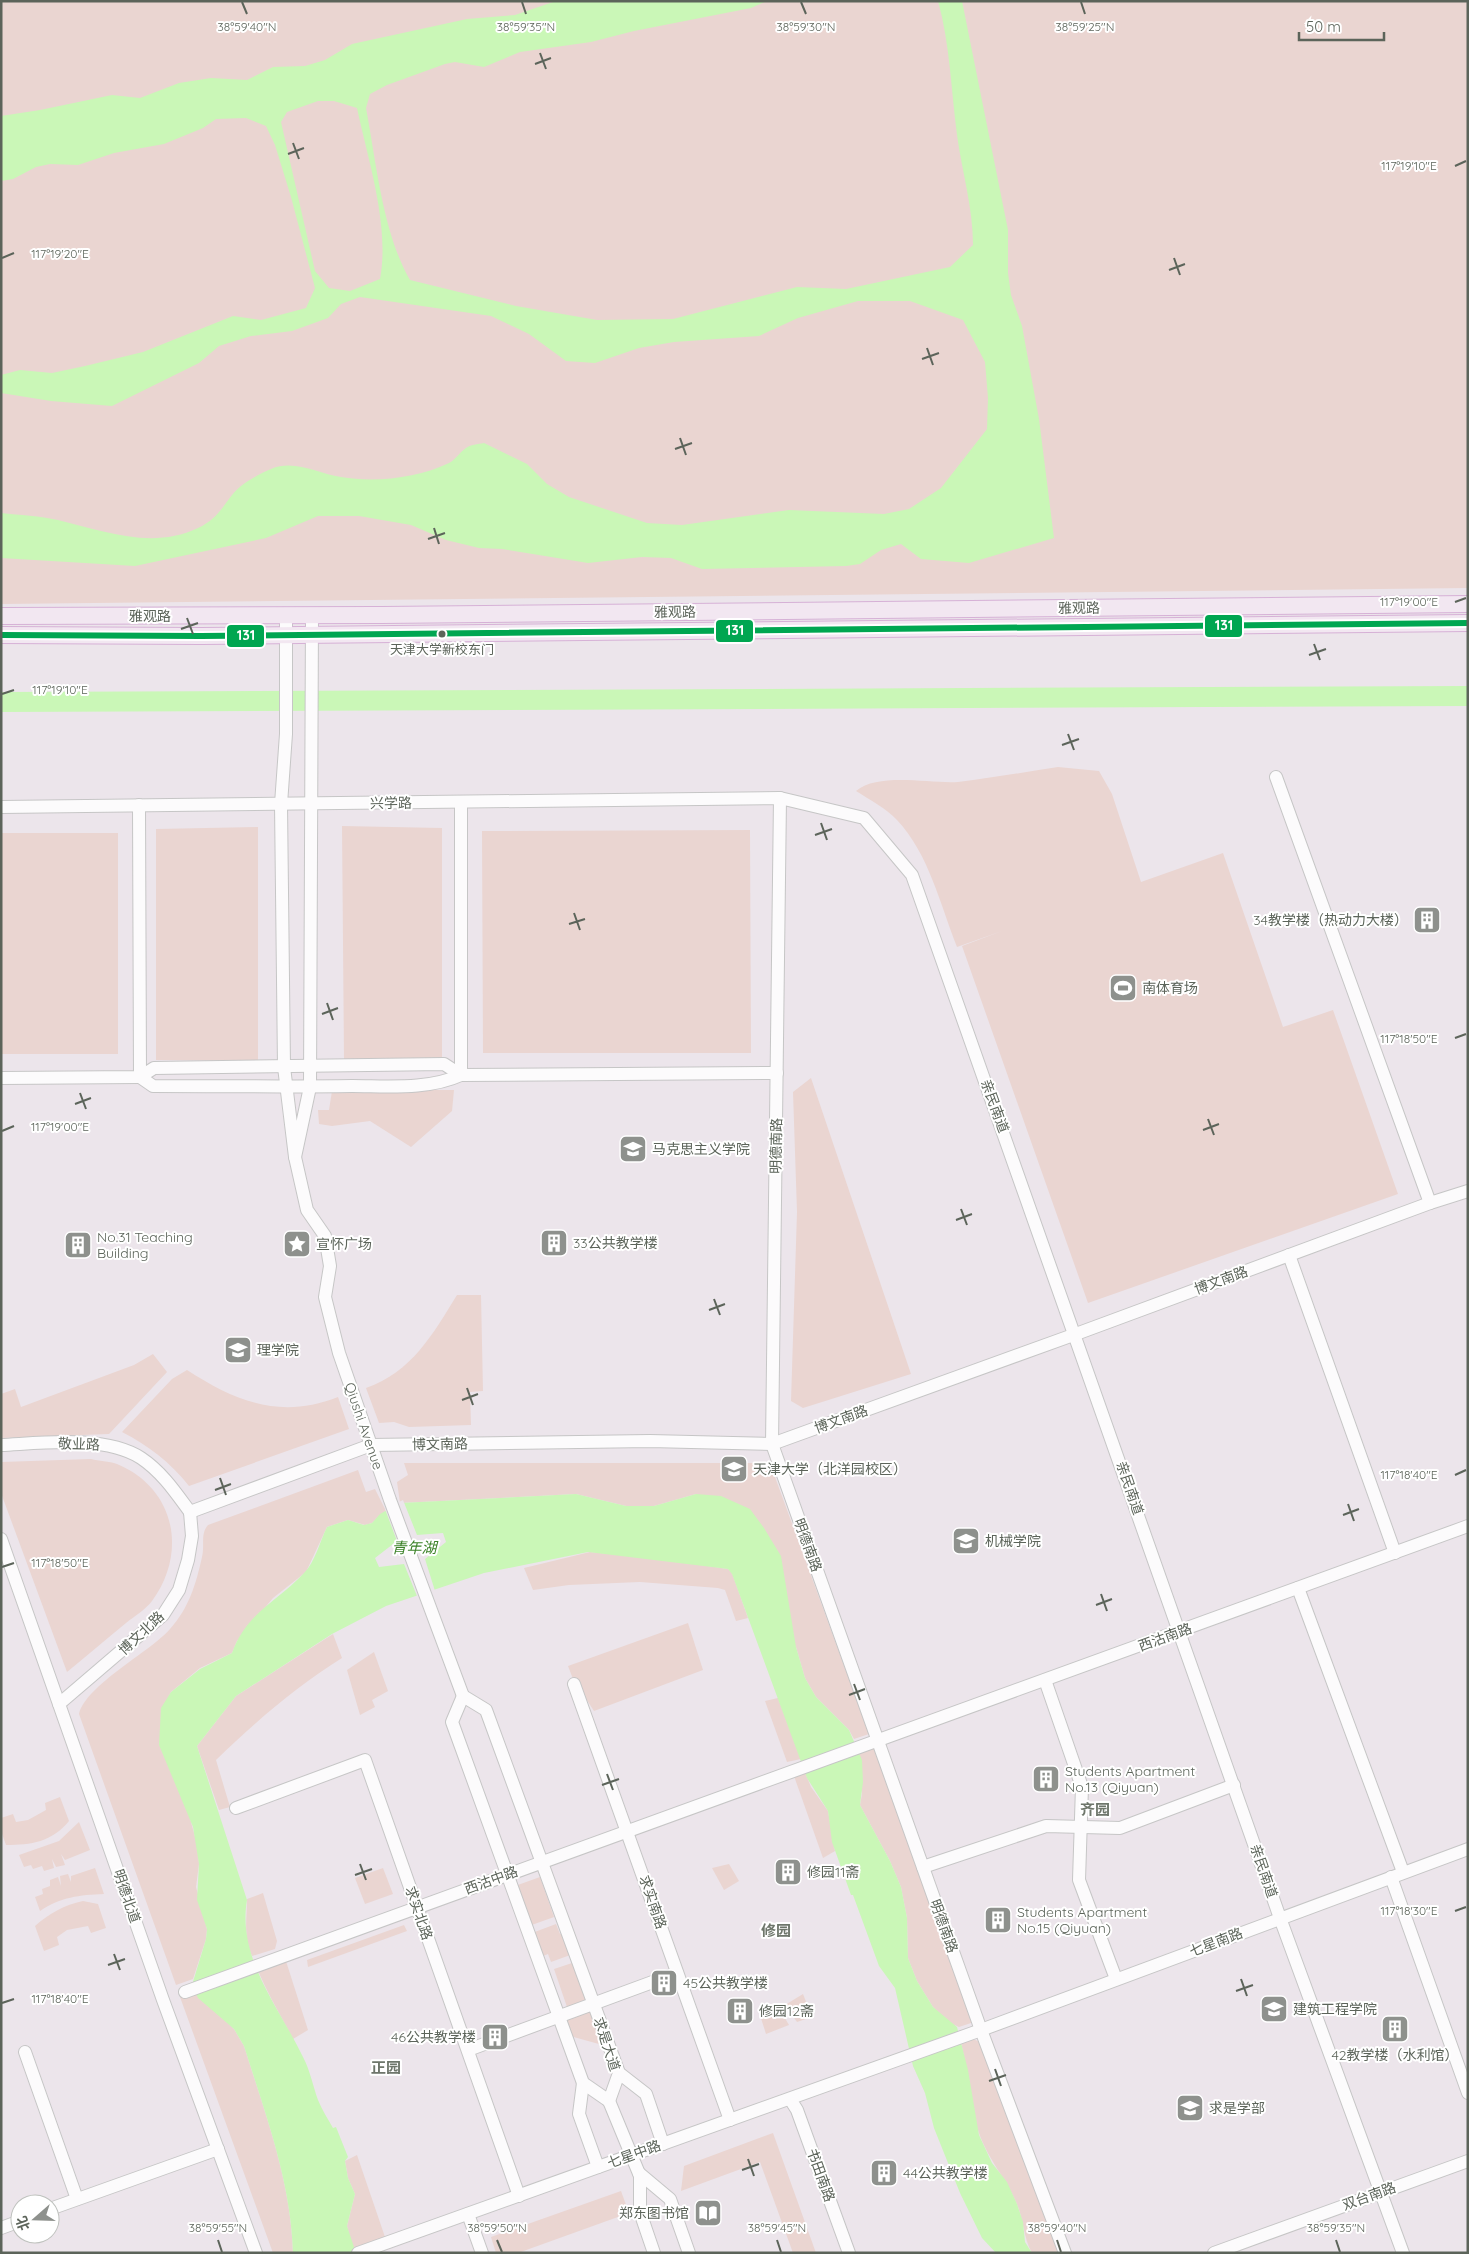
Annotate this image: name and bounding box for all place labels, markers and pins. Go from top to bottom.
marker: 天津大学新校东门 [437,629,447,639]
place label: 天津大学新校东门 [390,641,494,657]
building icon: 34教学楼（热动力大楼） [1412,905,1442,935]
place label: 34教学楼（热动力大楼） [1253,911,1408,929]
sports icon: 南体育场 [1108,973,1138,1003]
place label: 南体育场 [1142,979,1198,997]
school or university icon: 马克思主义学院 [618,1134,648,1164]
place label: 马克思主义学院 [652,1140,750,1158]
place label: No.31 Teaching Building [97,1228,193,1262]
building icon: 33公共教学楼 [539,1228,569,1258]
place icon: 宣怀广场 [282,1229,312,1259]
building icon: No.31 Teaching Building [63,1230,93,1260]
place label: 33公共教学楼 [573,1234,658,1252]
place label: 宣怀广场 [316,1235,372,1253]
school or university icon: 理学院 [223,1335,253,1365]
place label: 理学院 [257,1341,299,1359]
school or university icon: 天津大学（北洋园校区） [719,1454,749,1484]
place label: 天津大学（北洋园校区） [753,1460,907,1478]
school or university icon: 机械学院 [951,1526,981,1556]
place label: 机械学院 [985,1532,1041,1550]
place label: Students Apartment No.13 (Qiyuan) [1065,1762,1195,1796]
building icon: Students Apartment No.13 (Qiyuan) [1031,1764,1061,1794]
building icon: 修园11斋 [773,1857,803,1887]
place label: 修园11斋 [807,1863,859,1881]
place label: Students Apartment No.15 (Qiyuan) [1017,1903,1147,1937]
building icon: Students Apartment No.15 (Qiyuan) [983,1905,1013,1935]
building icon: 45公共教学楼 [649,1968,679,1998]
place label: 45公共教学楼 [683,1974,768,1992]
school or university icon: 建筑工程学院 [1259,1994,1289,2024]
building icon: 修园12斋 [725,1996,755,2026]
place label: 建筑工程学院 [1293,2000,1377,2018]
place label: 修园12斋 [759,2002,814,2020]
building icon: 42教学楼（水利馆） [1380,2014,1410,2044]
building icon: 46公共教学楼 [480,2022,510,2052]
place label: 46公共教学楼 [391,2028,476,2046]
place label: 42教学楼（水利馆） [1331,2046,1459,2064]
school or university icon: 求是学部 [1175,2093,1205,2123]
place label: 求是学部 [1209,2099,1265,2117]
building icon: 44公共教学楼 [869,2158,899,2188]
place label: 44公共教学楼 [903,2164,988,2182]
library icon: 郑东图书馆 [693,2198,723,2228]
place label: 郑东图书馆 [619,2204,689,2222]

